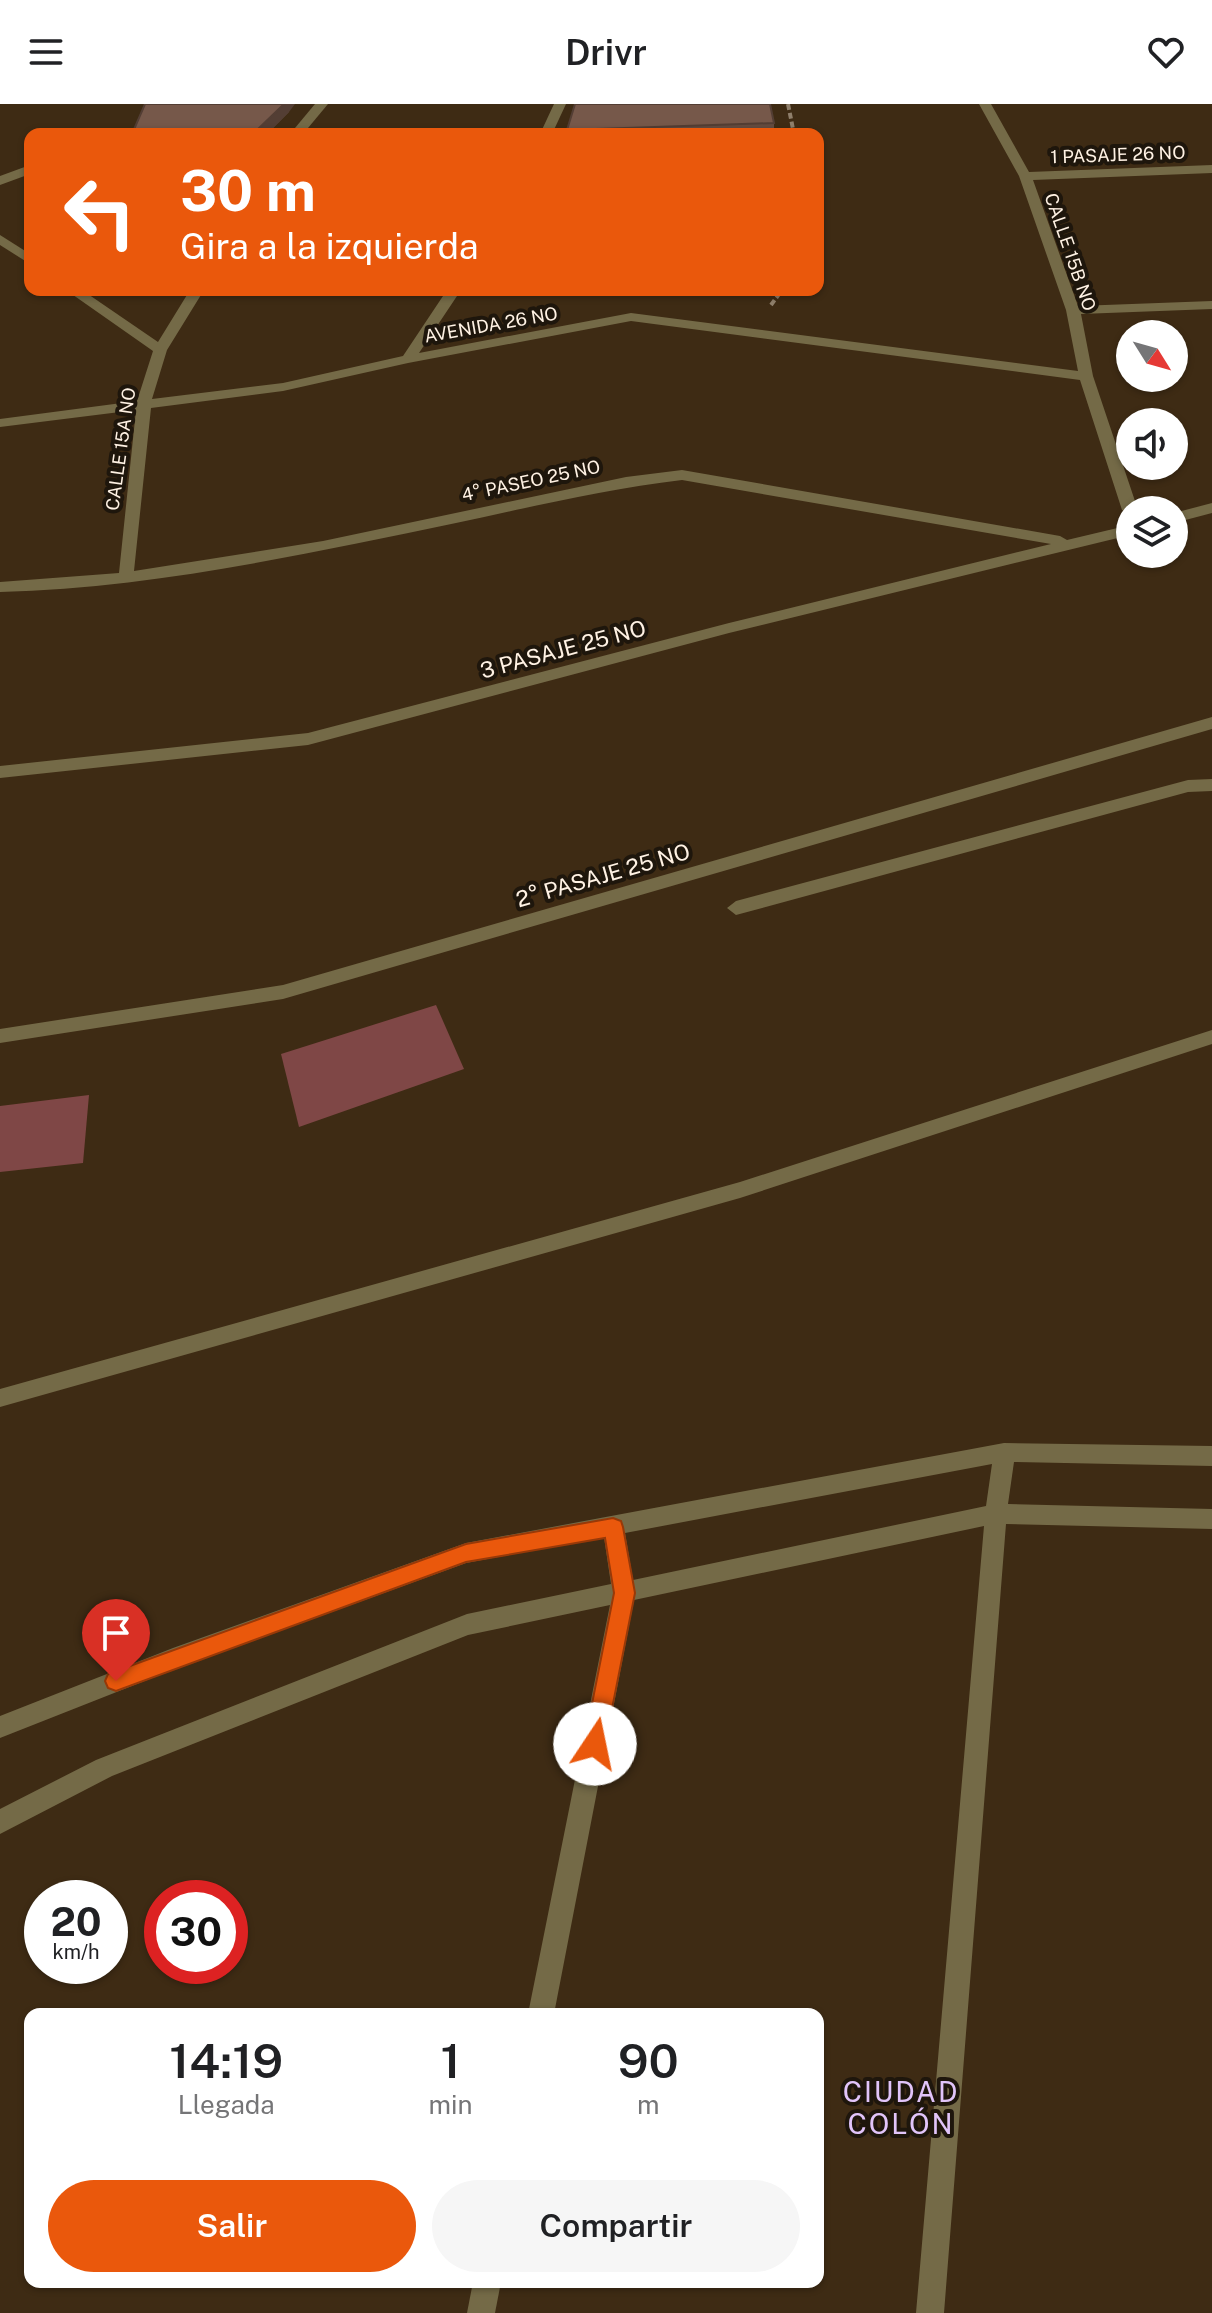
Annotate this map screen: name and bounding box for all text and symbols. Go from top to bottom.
icon: menu [24,30,68,74]
icon: heart [1144,30,1188,74]
text: Drivr [565,31,647,73]
street label: 1 PASAJE 26 NO [1050,142,1186,167]
text: 30 m [180,158,316,224]
icon: left [48,160,152,264]
street label: CALLE 15B NO [1040,190,1100,314]
text: Gira a la izquierda [180,225,479,267]
street label: AVENIDA 26 NO [423,302,559,347]
north arrow [1116,320,1188,392]
map controls [1116,320,1188,568]
street label: CALLE 15A NO [101,386,140,512]
button: sound [1116,408,1188,480]
street label: 4° PASEO 25 NO [460,456,602,505]
button: layers [1116,496,1188,568]
street label: 3 PASAJE 25 NO [477,614,649,684]
street label: 2° PASAJE 25 NO [513,838,693,912]
pin [82,1599,150,1681]
icon: arrive [94,1611,138,1655]
position arrow [553,1702,637,1786]
speed limit sign: 30 [144,1880,248,1984]
text: 20 [50,1898,102,1945]
text: km/h [52,1940,100,1964]
text: 14:19 [169,2032,283,2089]
text: 1 [440,2032,461,2089]
text: 90 [618,2032,679,2089]
district label: CIUDAD COLÓN [843,2075,959,2140]
text: Llegada [178,2089,275,2120]
text: min [428,2089,473,2120]
text: m [637,2089,660,2120]
button: Salir [48,2180,416,2272]
button: Compartir [432,2180,800,2272]

